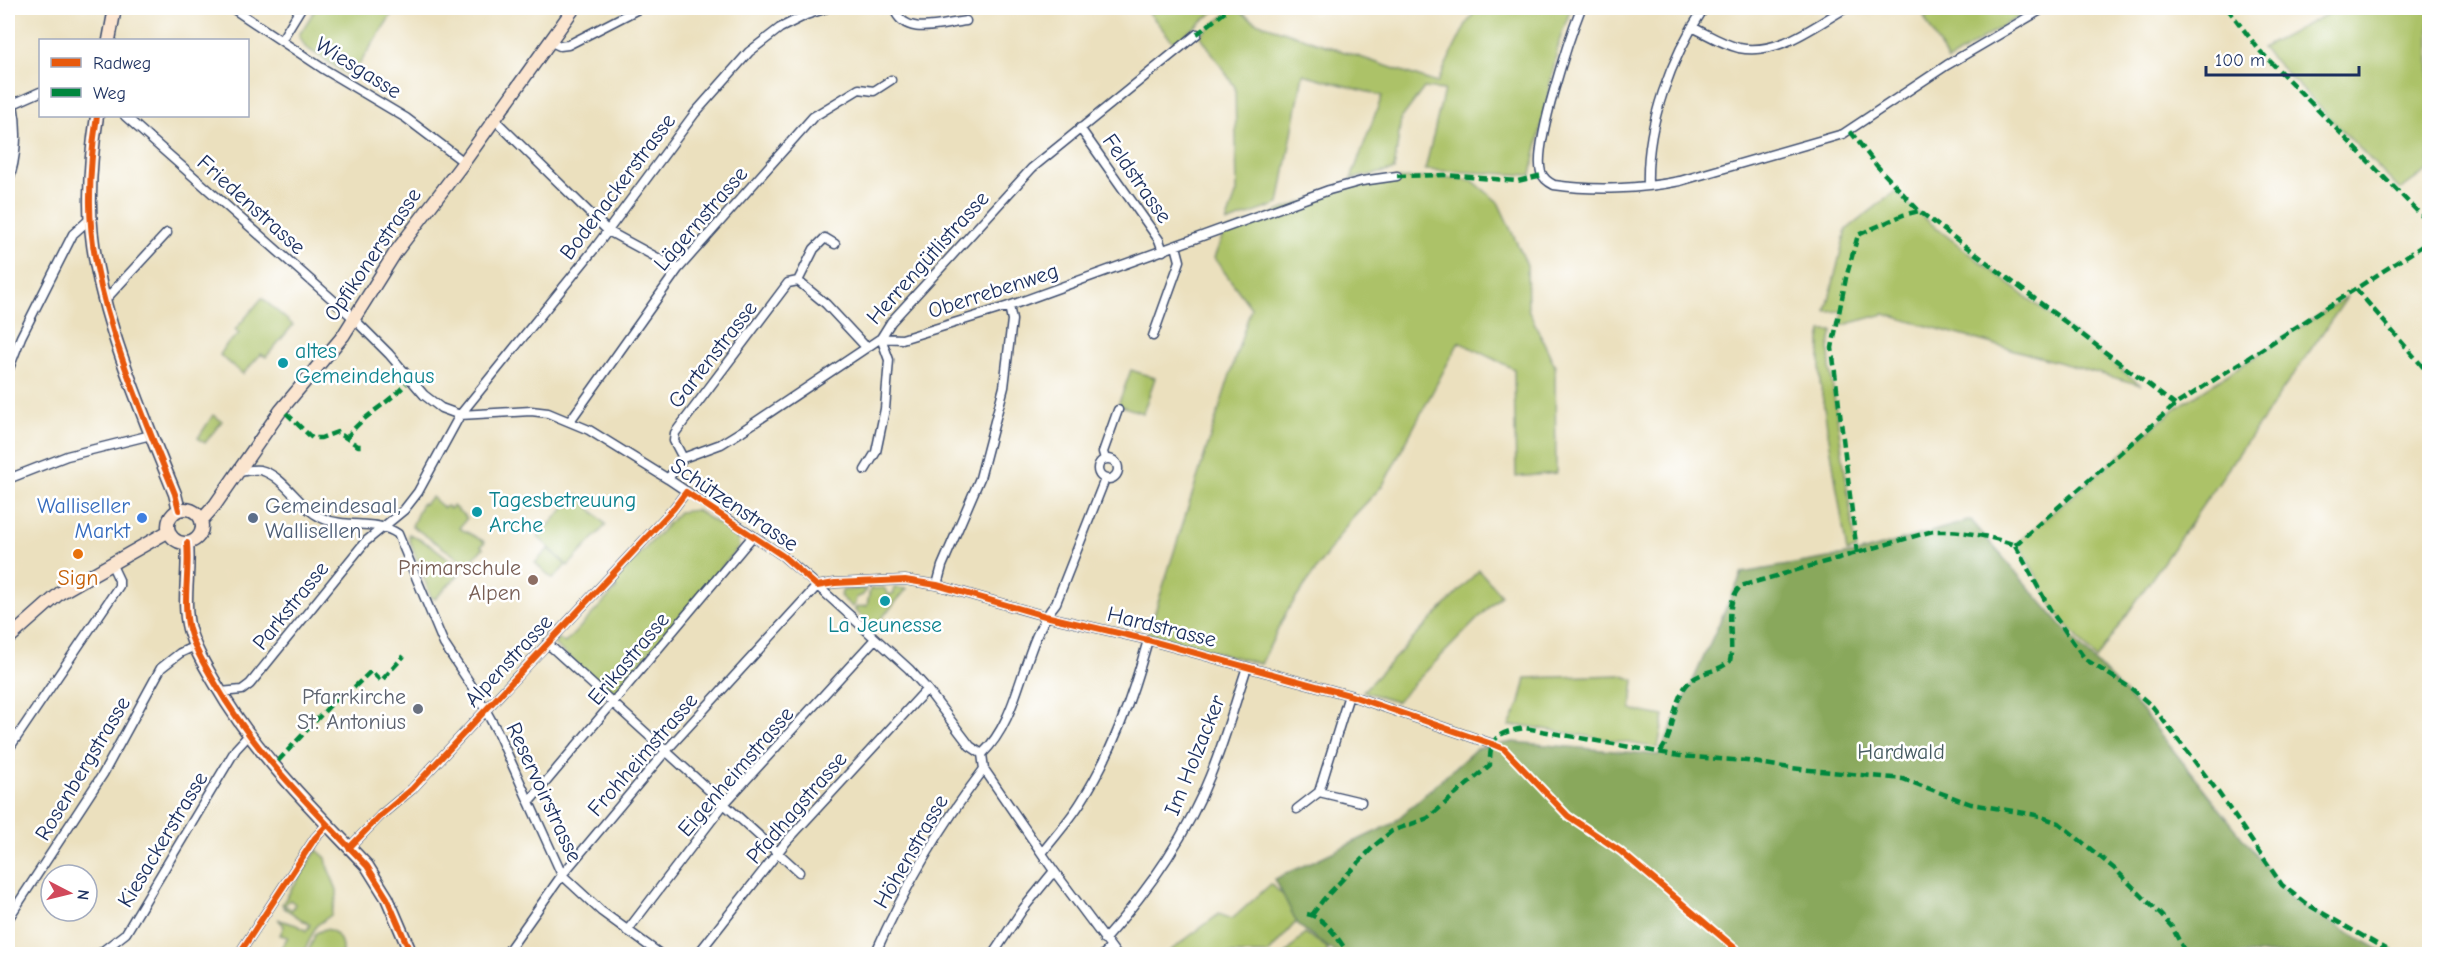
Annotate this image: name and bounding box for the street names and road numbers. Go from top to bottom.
street label: Wiesgasse [311,31,406,104]
street label: Bodenackerstrasse [554,108,681,265]
street label: Feldstrasse [1097,129,1177,228]
street label: Friedenstrasse [192,149,311,260]
street label: Lägernstrasse [648,161,753,276]
street label: Opfikonerstrasse [319,183,427,326]
street label: Herrengütlistrasse [861,186,994,330]
street label: Oberrebenweg [925,258,1062,324]
street label: Gartenstrasse [663,296,763,413]
street label: Schützenstrasse [666,452,803,557]
street label: Parkstrasse [247,556,334,655]
street label: Hardstrasse [1105,601,1219,653]
street label: Erikastrasse [583,607,675,710]
street label: Alpenstrasse [459,609,558,712]
street label: Frohheimstrasse [582,688,703,822]
street label: Im Holzacker [1159,691,1231,819]
street label: Rosenbergstrasse [30,692,136,845]
street label: Eigenheimstrasse [672,701,799,842]
street label: Reservoirstrasse [500,718,588,866]
street label: Pfadhagstrasse [741,746,853,869]
street label: Kiesackerstrasse [112,767,214,912]
street label: Höhenstrasse [868,790,954,913]

